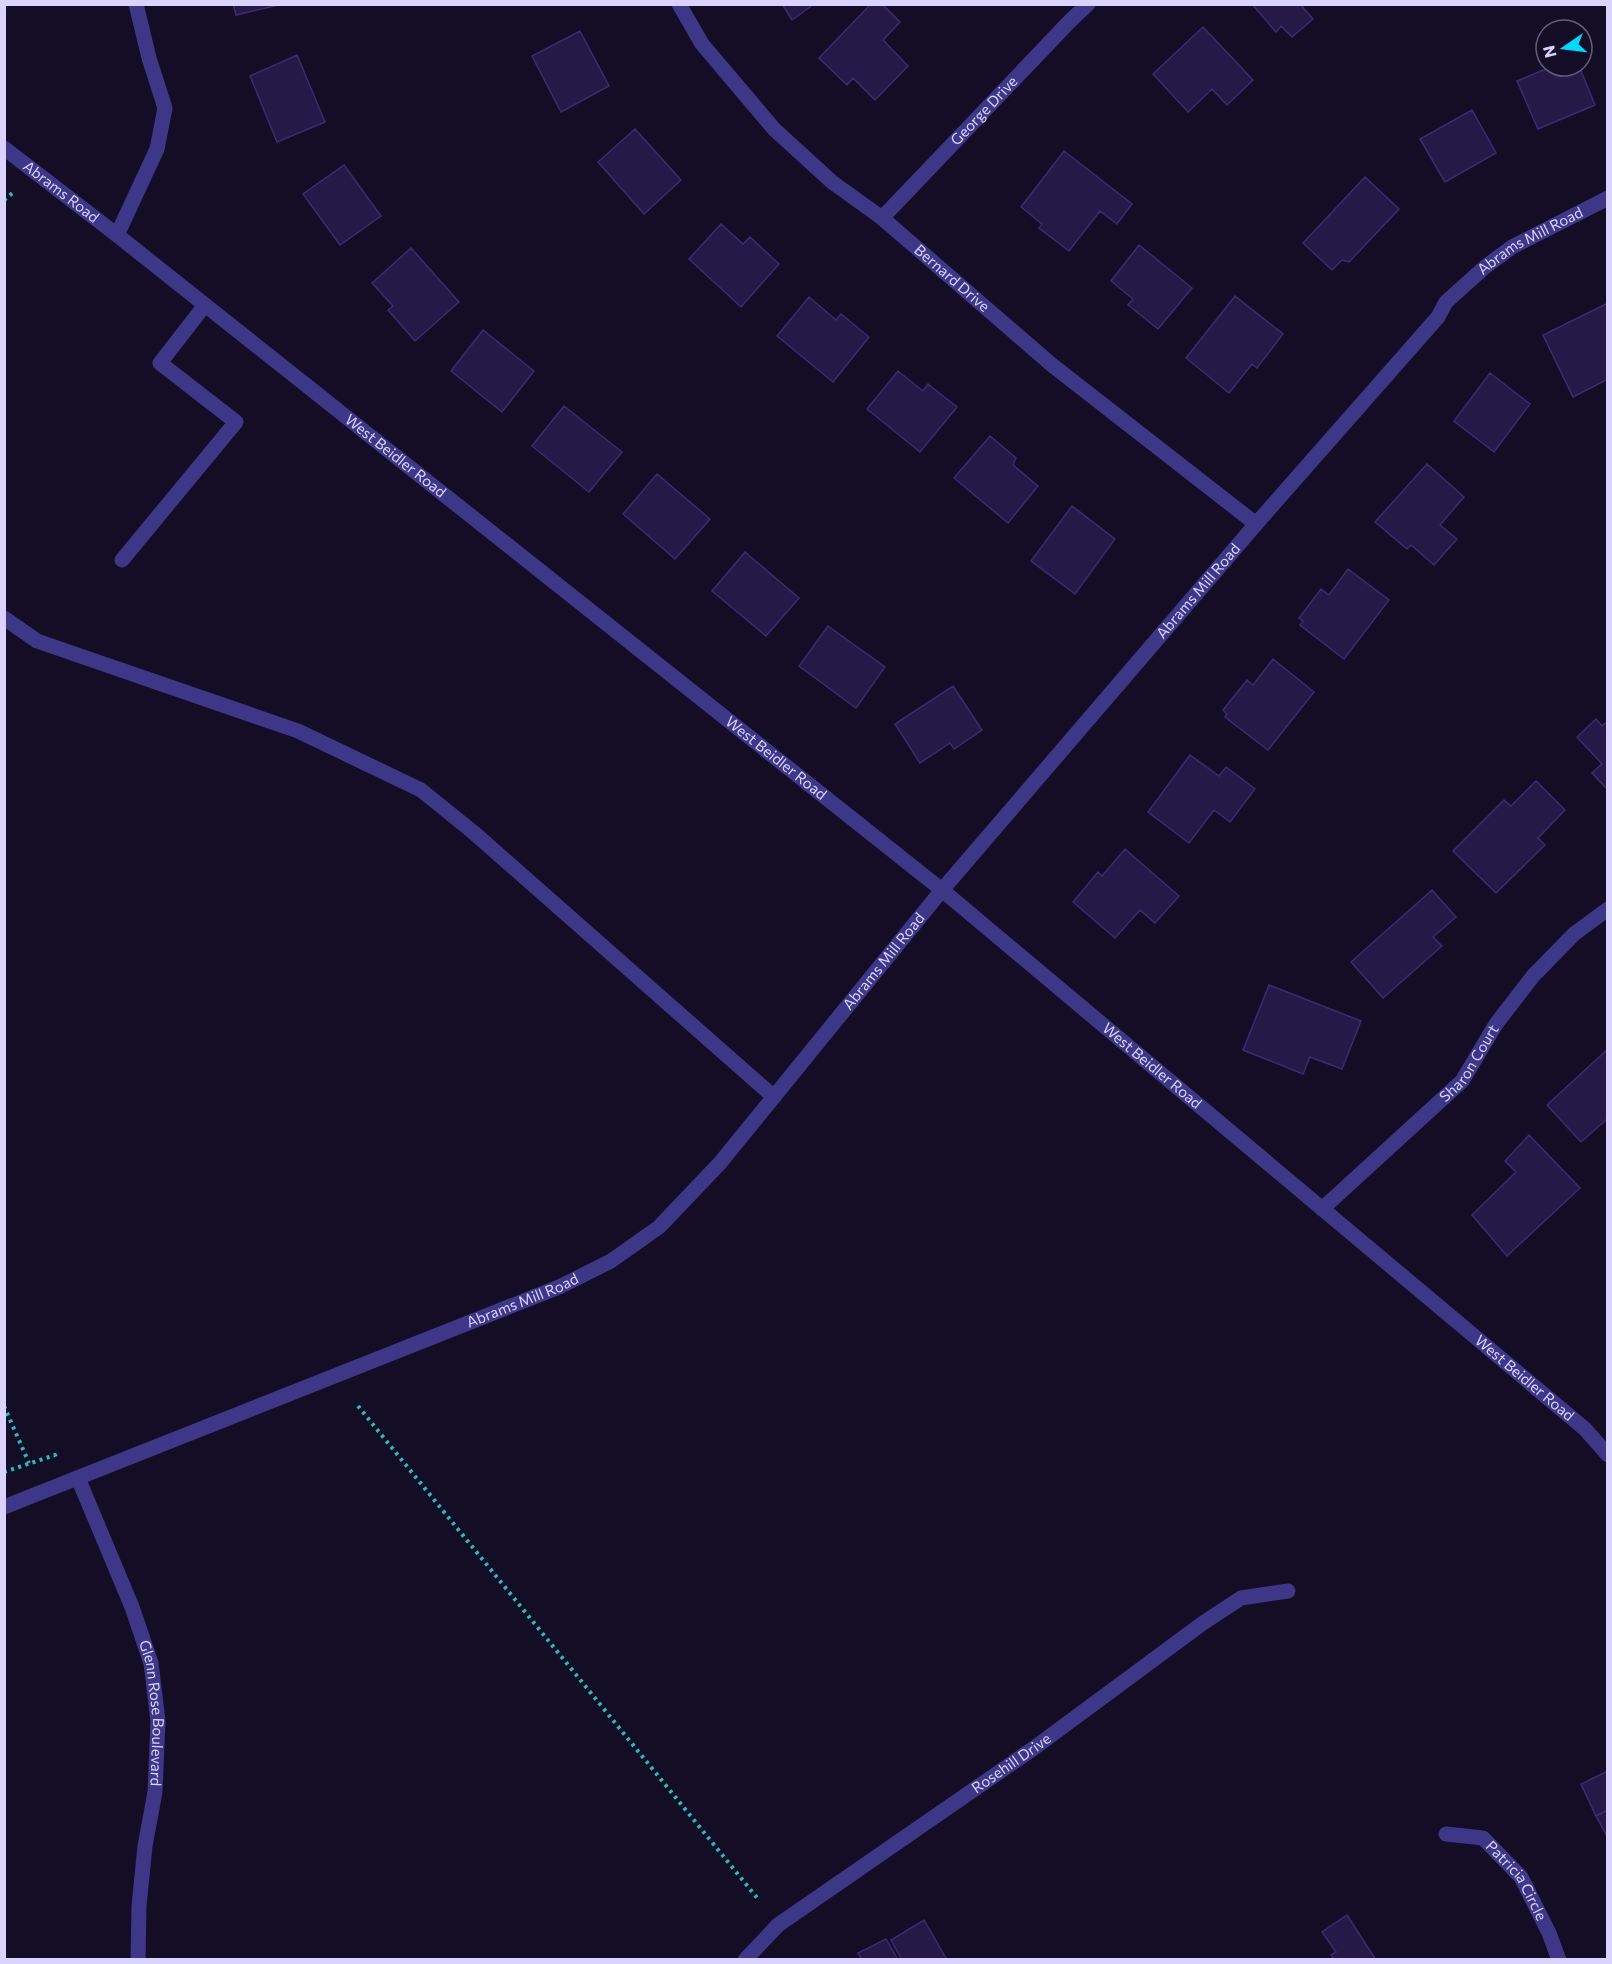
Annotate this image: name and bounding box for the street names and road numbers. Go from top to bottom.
street label: George Drive [946,72,1021,149]
street label: Abrams Road [20,156,103,226]
street label: Abrams Mill Road [1473,202,1586,278]
street label: Bernard Drive [911,240,994,315]
street label: West Beidler Road [342,410,450,501]
street label: Abrams Mill Road [1152,539,1243,642]
street label: West Beidler Road [722,712,831,803]
street label: Abrams Mill Road [838,909,928,1013]
street label: West Beidler Road [1099,1019,1206,1112]
street label: Sharon Court [1435,1021,1502,1105]
street label: Abrams Mill Road [463,1269,581,1331]
street label: West Beidler Road [1472,1331,1578,1424]
street label: Glenn Rose Boulevard [136,1637,168,1787]
street label: Rosehill Drive [968,1729,1054,1796]
street label: Patricia Circle [1483,1836,1551,1923]

